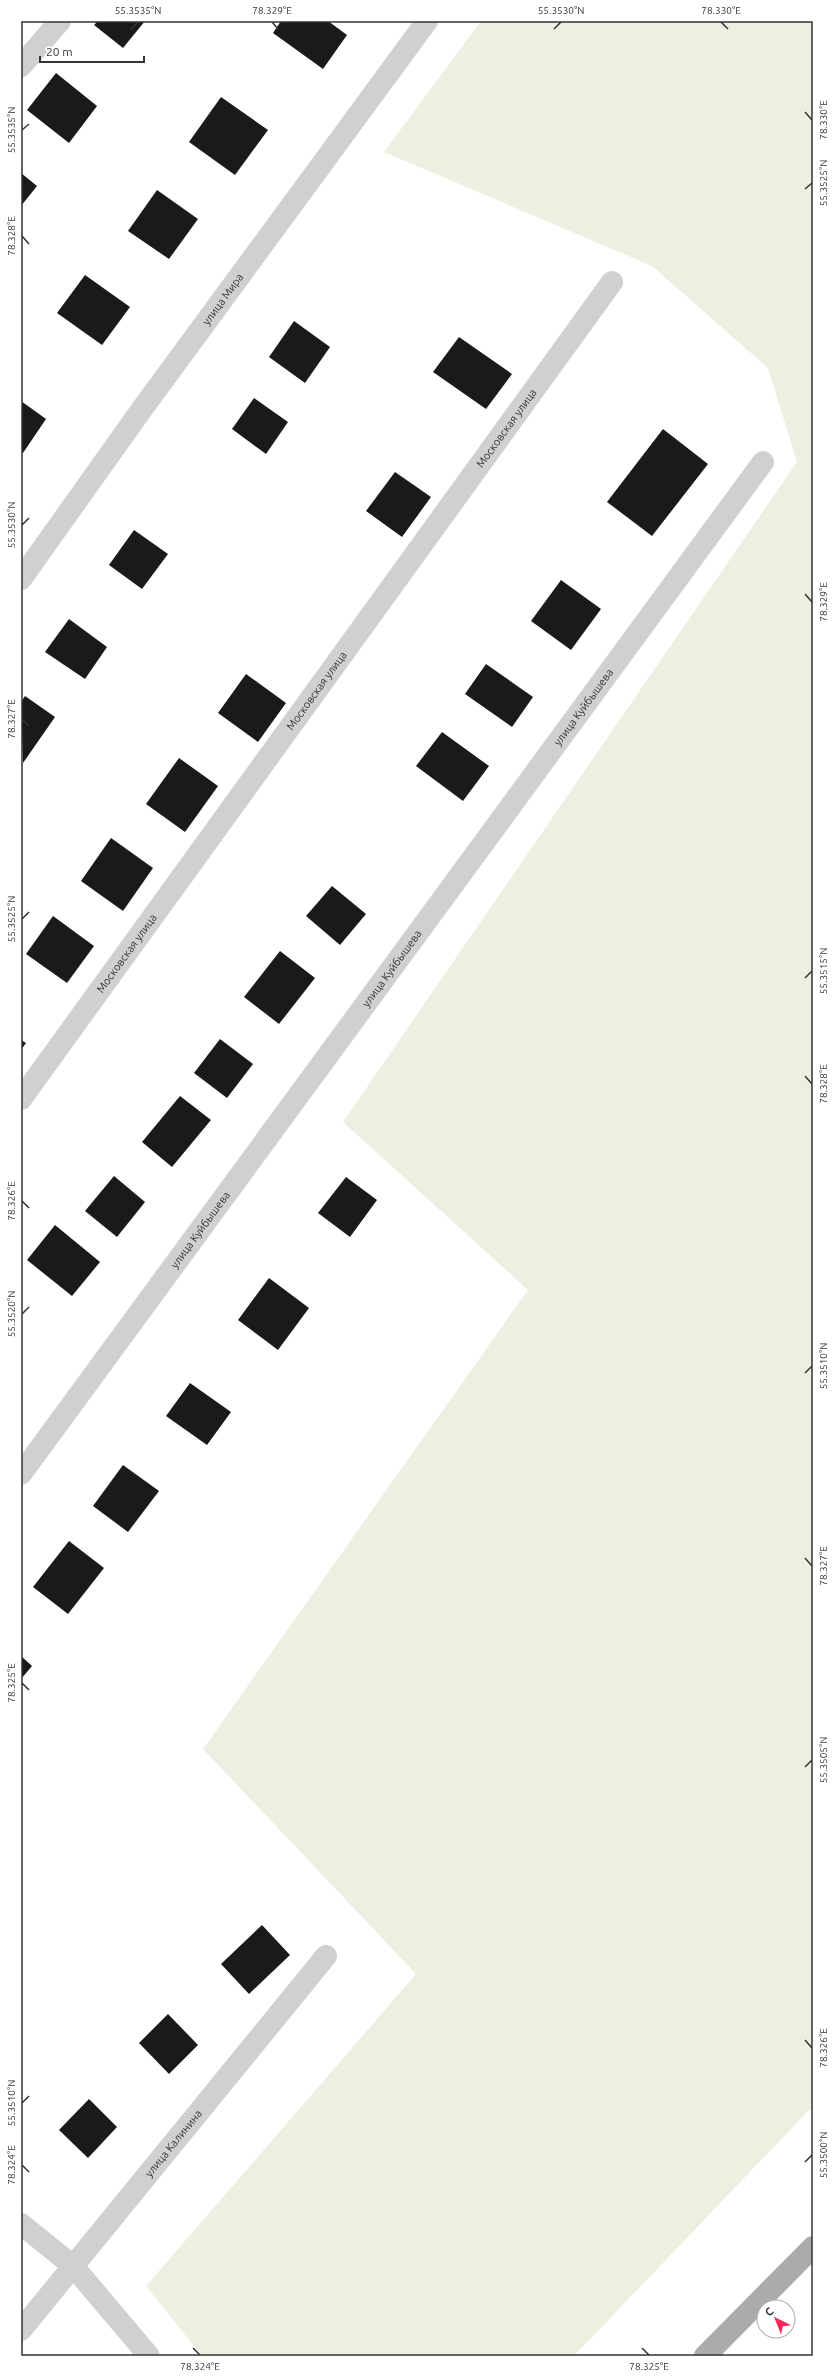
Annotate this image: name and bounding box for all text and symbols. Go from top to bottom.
text: 55.3535°N [115,5,161,16]
text: 78.329°E [252,5,292,16]
text: 55.3530°N [538,5,584,16]
text: 78.330°E [701,5,741,16]
scale bar [40,38,144,64]
text: 20 m [46,45,73,58]
text: 78.330°E [818,100,829,140]
text: 55.3535°N [6,107,17,153]
text: 55.3525°N [818,160,829,206]
text: 78.328°E [6,216,17,256]
street label: улица Мира [200,271,246,327]
street label: Московская улица [474,386,539,470]
text: 55.3530°N [6,502,17,548]
text: 78.329°E [818,582,829,622]
street label: Московская улица [284,649,349,732]
street label: улица Куйбышева [551,666,615,748]
text: 78.327°E [6,699,17,739]
text: 55.3525°N [6,896,17,942]
street label: Московская улица [94,912,159,995]
street label: улица Куйбышева [360,928,424,1009]
text: 55.3515°N [818,948,829,994]
text: 78.328°E [818,1064,829,1104]
text: 78.326°E [6,1181,17,1221]
street label: улица Куйбышева [168,1189,232,1270]
text: 55.3520°N [6,1291,17,1337]
text: 55.3510°N [818,1343,829,1389]
text: 78.327°E [818,1546,829,1586]
text: 78.325°E [6,1663,17,1703]
text: 55.3505°N [818,1737,829,1783]
text: 78.326°E [818,2028,829,2068]
text: 55.3510°N [6,2080,17,2126]
street label: улица Калинина [142,2107,204,2179]
text: 55.3500°N [818,2132,829,2178]
text: 78.324°E [6,2145,17,2185]
north arrow [756,2299,796,2339]
text: С [763,2305,776,2318]
text: 78.324°E [180,2361,220,2372]
text: 78.325°E [629,2361,669,2372]

